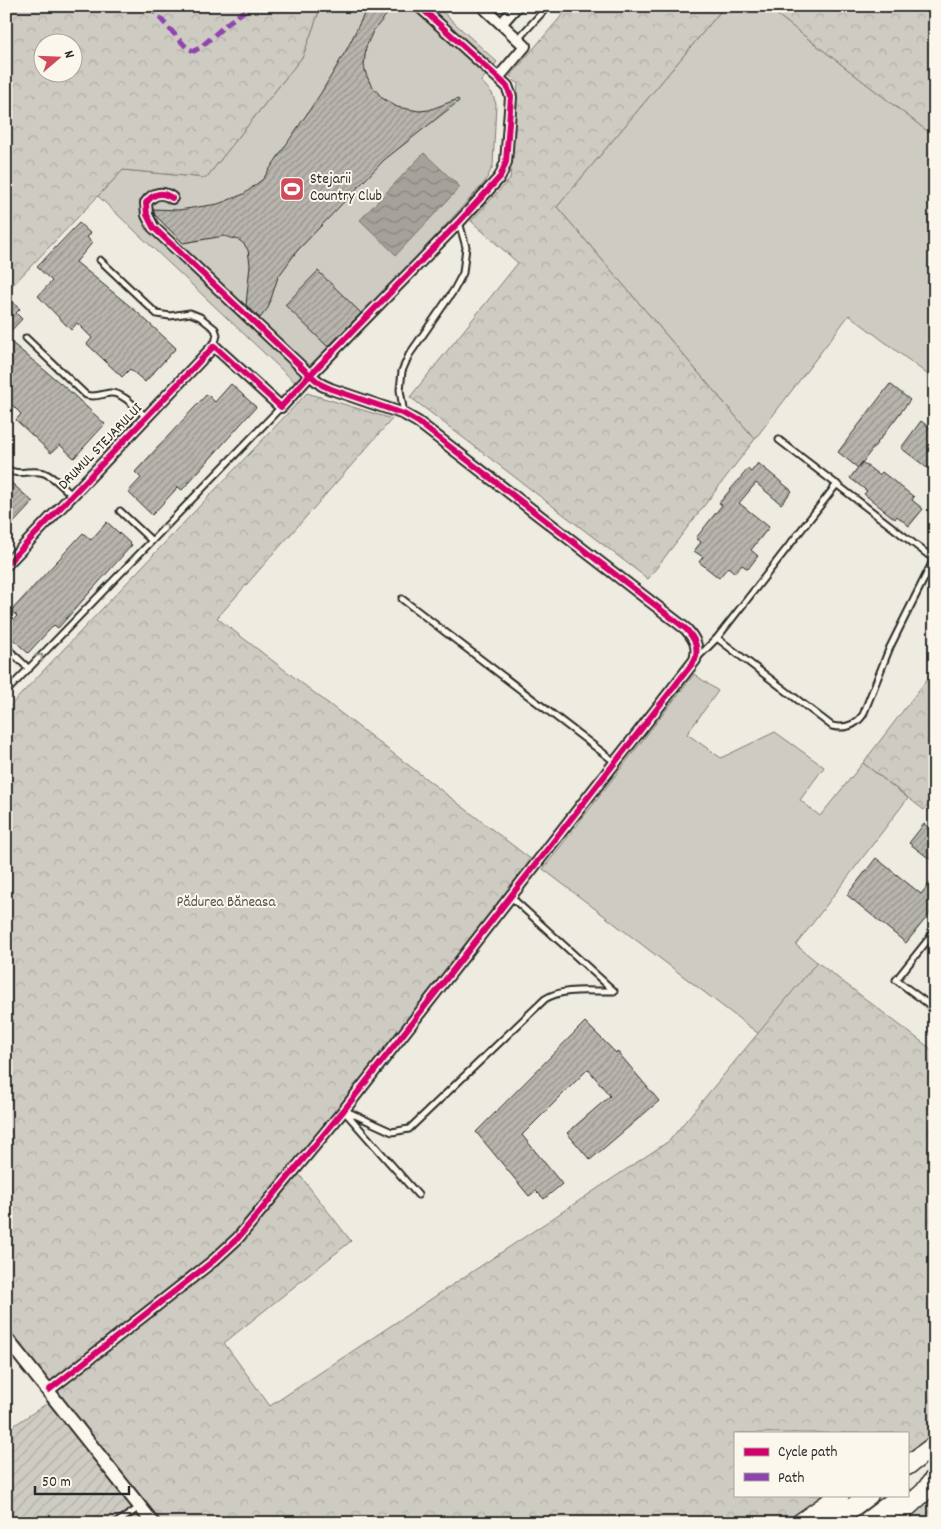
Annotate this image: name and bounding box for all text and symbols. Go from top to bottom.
north arrow [32,32,82,82]
text: N [58,48,79,61]
place label: Stejarii Country Club [310,169,382,208]
sports icon: Stejarii Country Club [279,176,305,202]
street label: DRUMUL STEJARULUI [54,398,149,495]
one-way arrow [159,524,168,533]
one-way arrow [34,653,43,662]
park label: Pădurea Băneasa [177,892,276,914]
legend [734,1432,908,1496]
text: Cycle path [778,1442,838,1464]
scale bar [35,1464,129,1496]
text: Path [778,1468,804,1490]
text: 50 m [42,1472,71,1494]

